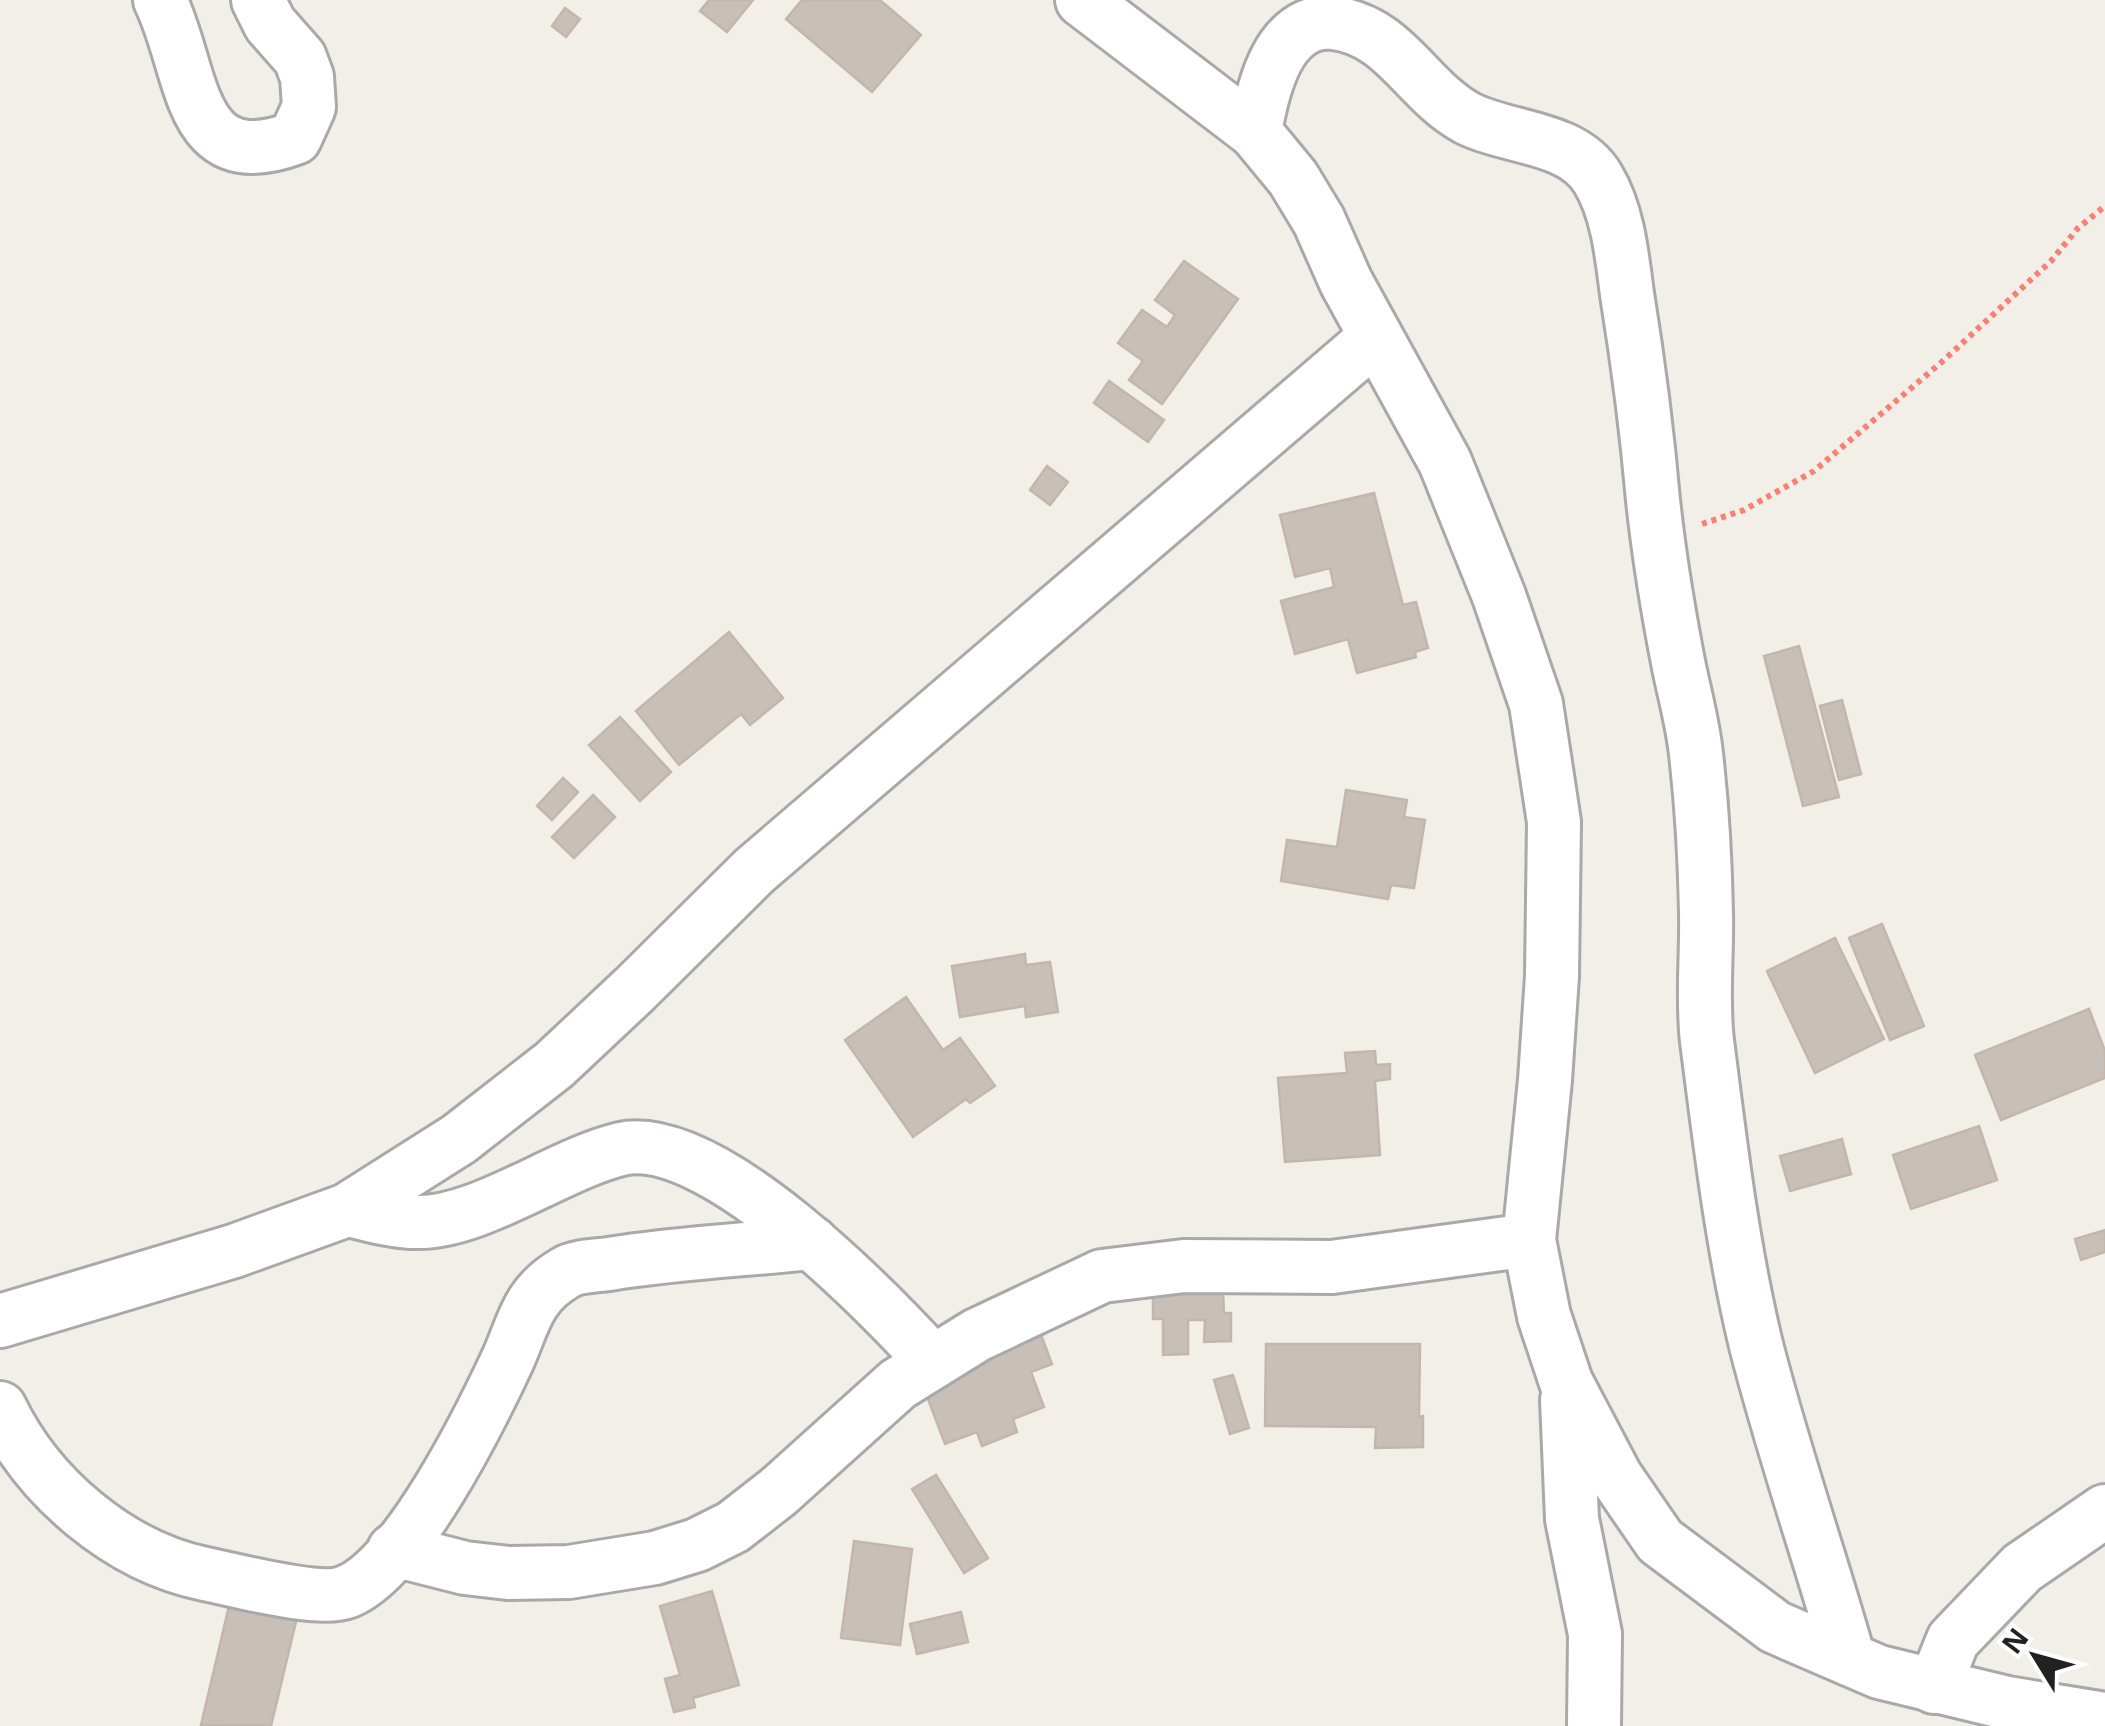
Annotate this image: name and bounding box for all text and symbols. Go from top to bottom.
north arrow [1985,1606,2085,1706]
text: N [1992,1620,2036,1661]

